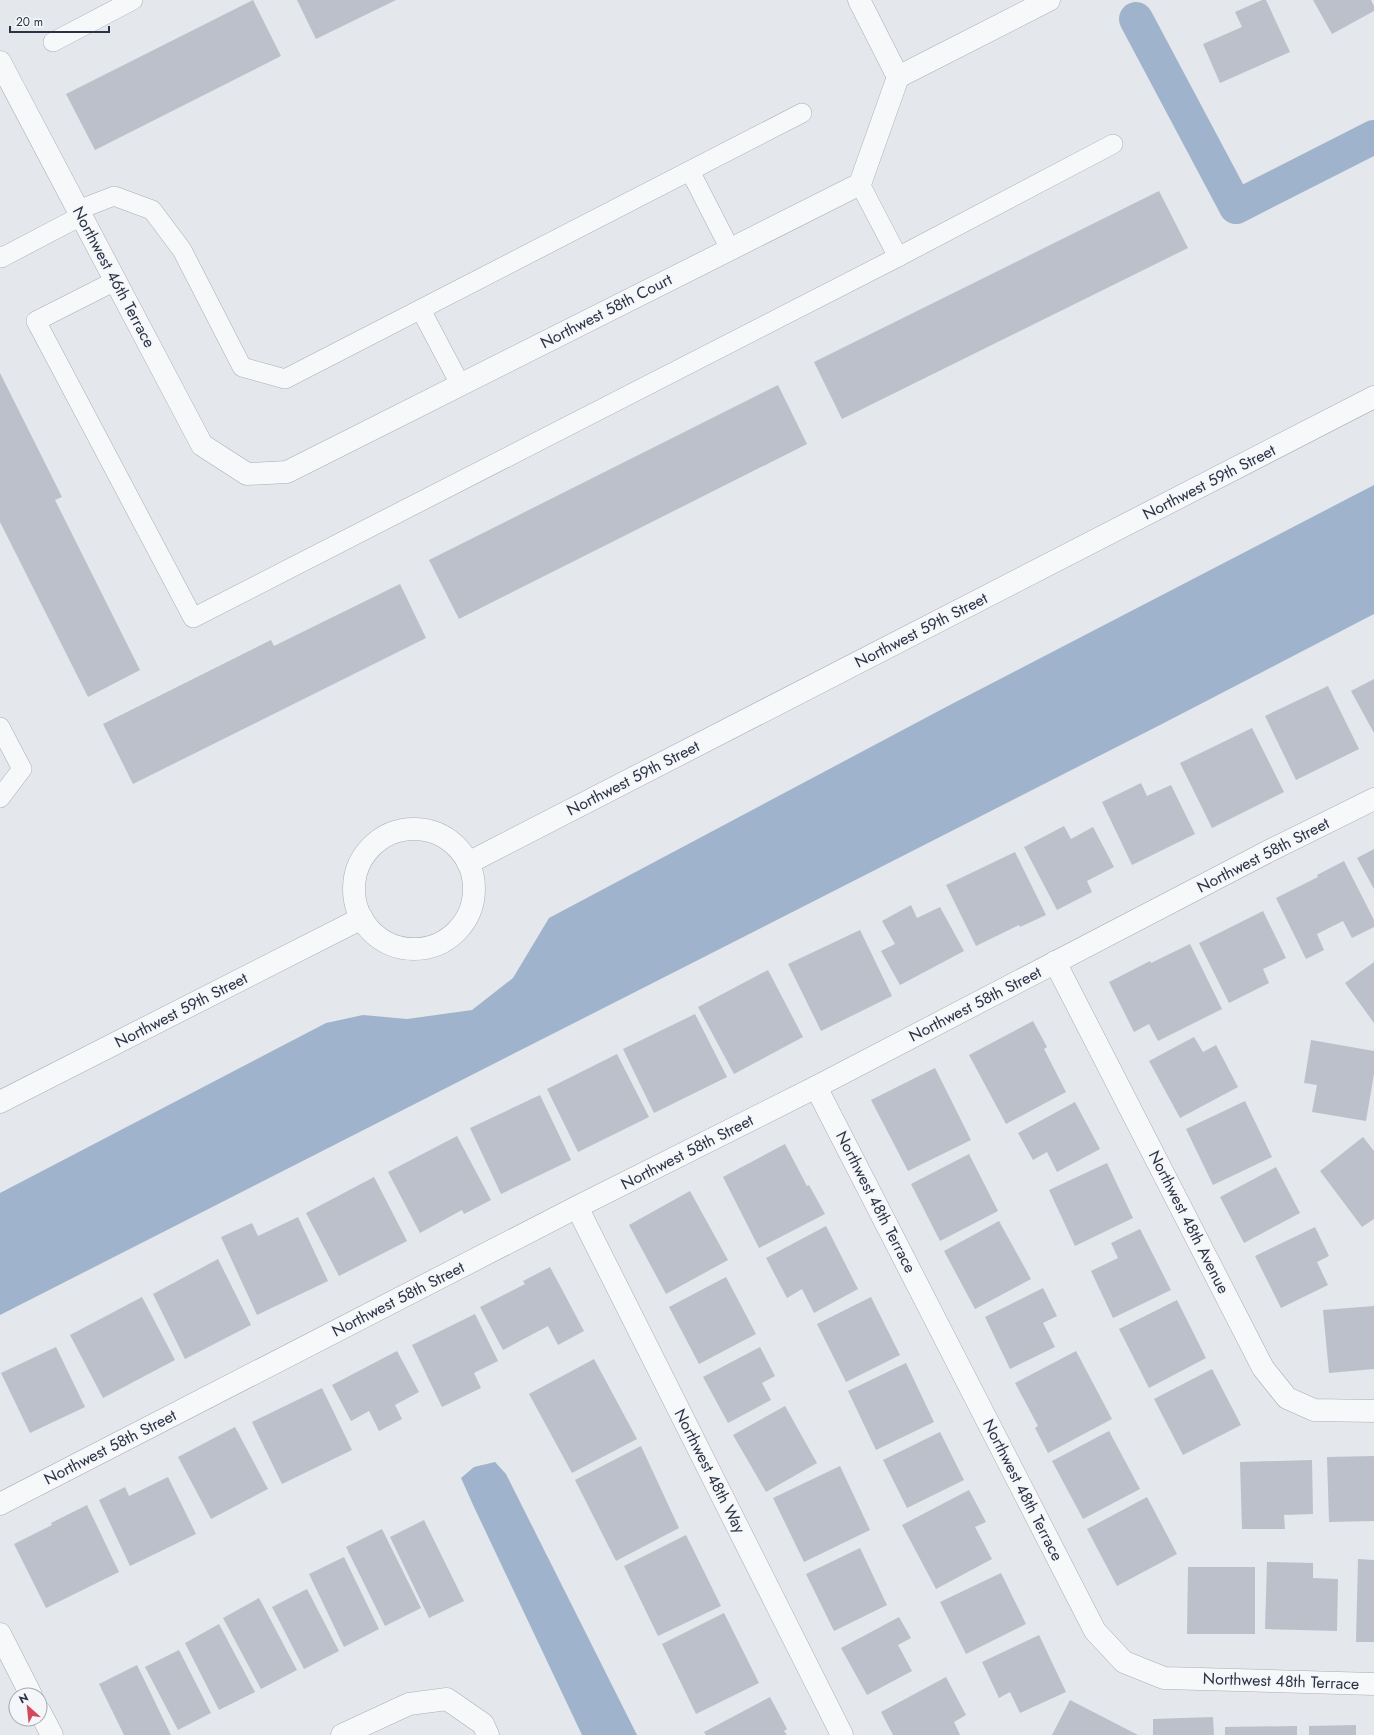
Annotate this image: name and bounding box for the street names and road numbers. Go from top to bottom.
street label: Northwest 46th Terrace [67,202,161,352]
street label: Northwest 58th Court [536,268,676,354]
street label: Northwest 59th Street [1139,438,1279,525]
street label: Northwest 59th Street [851,586,991,673]
street label: Northwest 59th Street [563,734,703,821]
street label: Northwest 58th Street [1193,812,1333,898]
street label: Northwest 58th Street [905,961,1045,1047]
street label: Northwest 59th Street [111,966,251,1053]
street label: Northwest 58th Street [617,1109,757,1195]
street label: Northwest 48th Terrace [830,1127,922,1277]
street label: Northwest 48th Avenue [1143,1147,1235,1297]
street label: Northwest 58th Street [328,1256,468,1342]
street label: Northwest 58th Street [40,1404,180,1490]
street label: Northwest 48th Way [669,1405,752,1538]
street label: Northwest 48th Terrace [977,1415,1069,1565]
street label: Northwest 48th Terrace [1202,1667,1360,1695]

